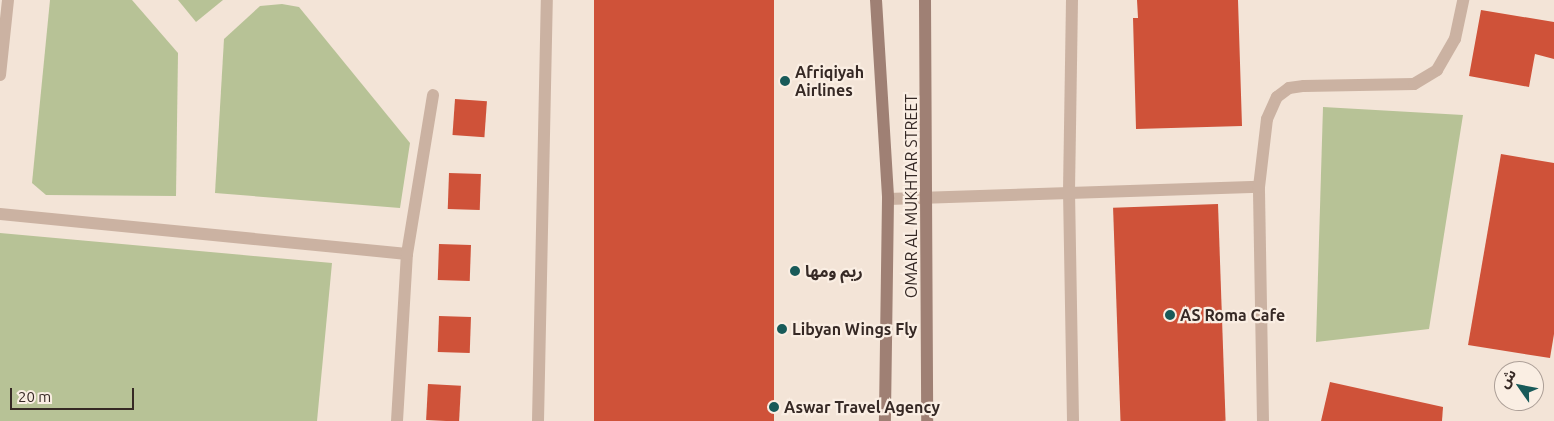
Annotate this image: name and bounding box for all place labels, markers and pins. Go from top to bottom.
place label: Afriqiyah Airlines [795,62,864,100]
marker: Afriqiyah Airlines [779,75,791,87]
place label: ريم ومها [805,261,863,281]
marker: ريم ومها [789,265,801,277]
place label: AS Roma Cafe [1180,305,1285,325]
marker: AS Roma Cafe [1164,309,1176,321]
place label: Libyan Wings Fly [792,319,917,339]
marker: Libyan Wings Fly [776,323,788,335]
place label: Aswar Travel Agency [784,397,940,417]
marker: Aswar Travel Agency [768,401,780,413]

